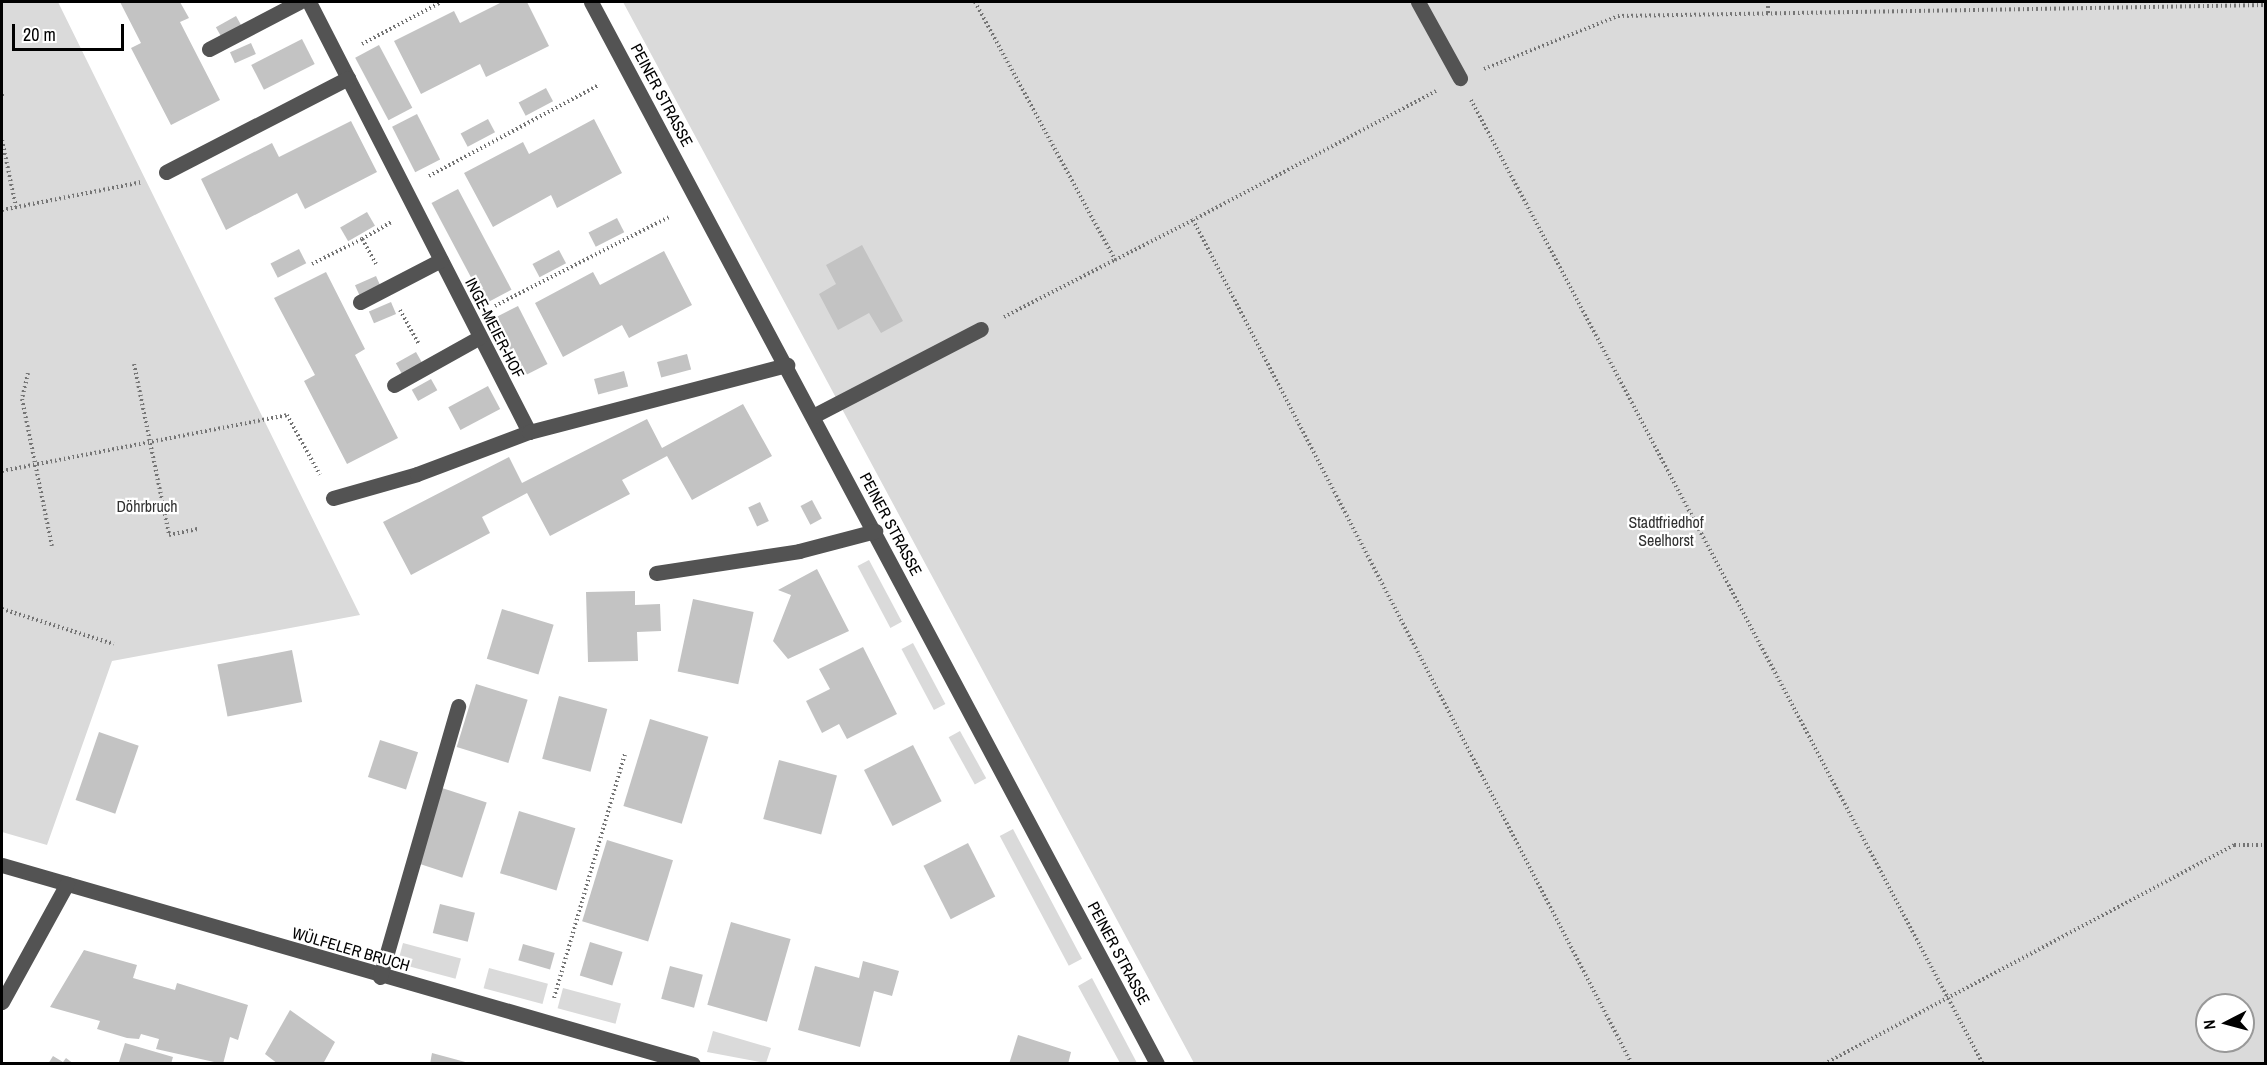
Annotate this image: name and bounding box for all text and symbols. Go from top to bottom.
scale bar [15,12,128,50]
text: 20 m [23,22,56,47]
street label: PEINER STRASSE [627,40,697,150]
street label: INGE-MEIER-HOF [461,275,529,381]
street label: PEINER STRASSE [856,469,926,579]
park label: Döhrbruch [116,496,178,516]
park label: Stadtfriedhof Seelhorst [1628,512,1704,550]
street label: PEINER STRASSE [1084,898,1154,1008]
street label: WÜLFELER BRUCH [290,923,412,975]
north arrow [2195,993,2255,1053]
text: N [2198,1019,2221,1031]

